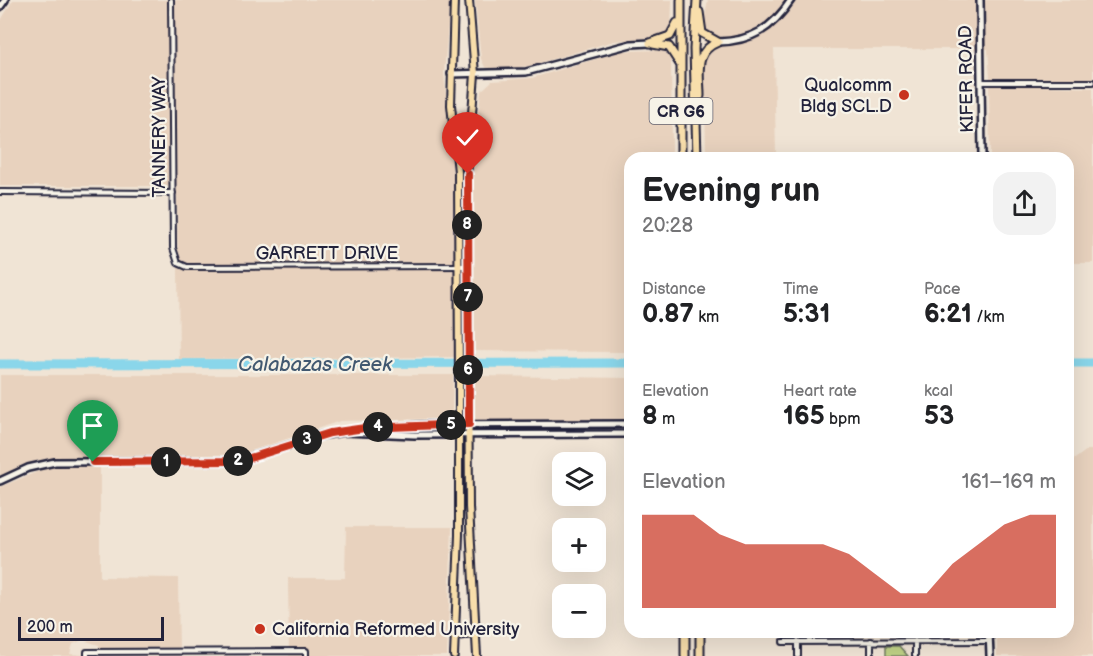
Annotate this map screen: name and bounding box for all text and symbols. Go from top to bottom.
street label: KIFER ROAD [955,25,978,133]
place label: Qualcomm Bldg SCL.D [800,75,892,117]
street label: TANNERY WAY [149,76,170,198]
marker: Qualcomm Bldg SCL.D [897,88,911,102]
road number: CR G6 [650,98,712,124]
pin [442,112,493,174]
icon: check [451,121,484,154]
text: Evening run [642,171,820,211]
button: share [993,172,1056,235]
pin: 8 [452,210,482,240]
text: 20:28 [642,214,693,238]
text: 8 [462,215,472,234]
street label: GARRETT DRIVE [256,243,398,264]
text: Distance [642,280,706,299]
text: Time [783,280,818,299]
text: Pace [924,280,960,299]
pin: 7 [453,282,483,312]
text: 7 [464,287,472,306]
text: 0.87 [642,299,694,330]
text: 5:31 [783,299,830,330]
text: 6:21 [924,299,972,330]
text: km [694,308,719,327]
text: /km [972,308,1005,327]
water label: Calabazas Creek [238,353,393,377]
pin: 6 [453,355,483,385]
text: 6 [463,360,473,379]
text: Elevation [642,382,709,401]
text: Heart rate [783,382,857,401]
text: kcal [924,382,953,401]
pin [67,400,118,462]
text: 8 [642,401,658,432]
text: 165 [783,401,825,432]
text: 53 [924,401,954,432]
icon: arrive [76,409,109,442]
pin: 5 [436,410,466,440]
text: m [658,410,675,429]
text: bpm [825,410,861,429]
pin: 4 [363,412,393,442]
text: 5 [446,415,456,434]
text: 4 [373,417,383,436]
pin: 3 [292,425,322,455]
text: 3 [302,430,312,449]
pin: 2 [223,446,253,476]
pin: 1 [151,447,181,477]
text: 2 [233,451,243,470]
text: 1 [163,452,169,471]
map controls [552,452,606,638]
button: layers [552,452,606,506]
text: Elevation [642,470,725,494]
text: 161–169 m [962,470,1056,494]
button: + [552,518,606,572]
button: − [552,584,606,638]
scale bar [18,614,164,642]
text: 200 m [27,618,73,637]
place label: California Reformed University [272,619,520,640]
marker: California Reformed University [253,622,267,636]

